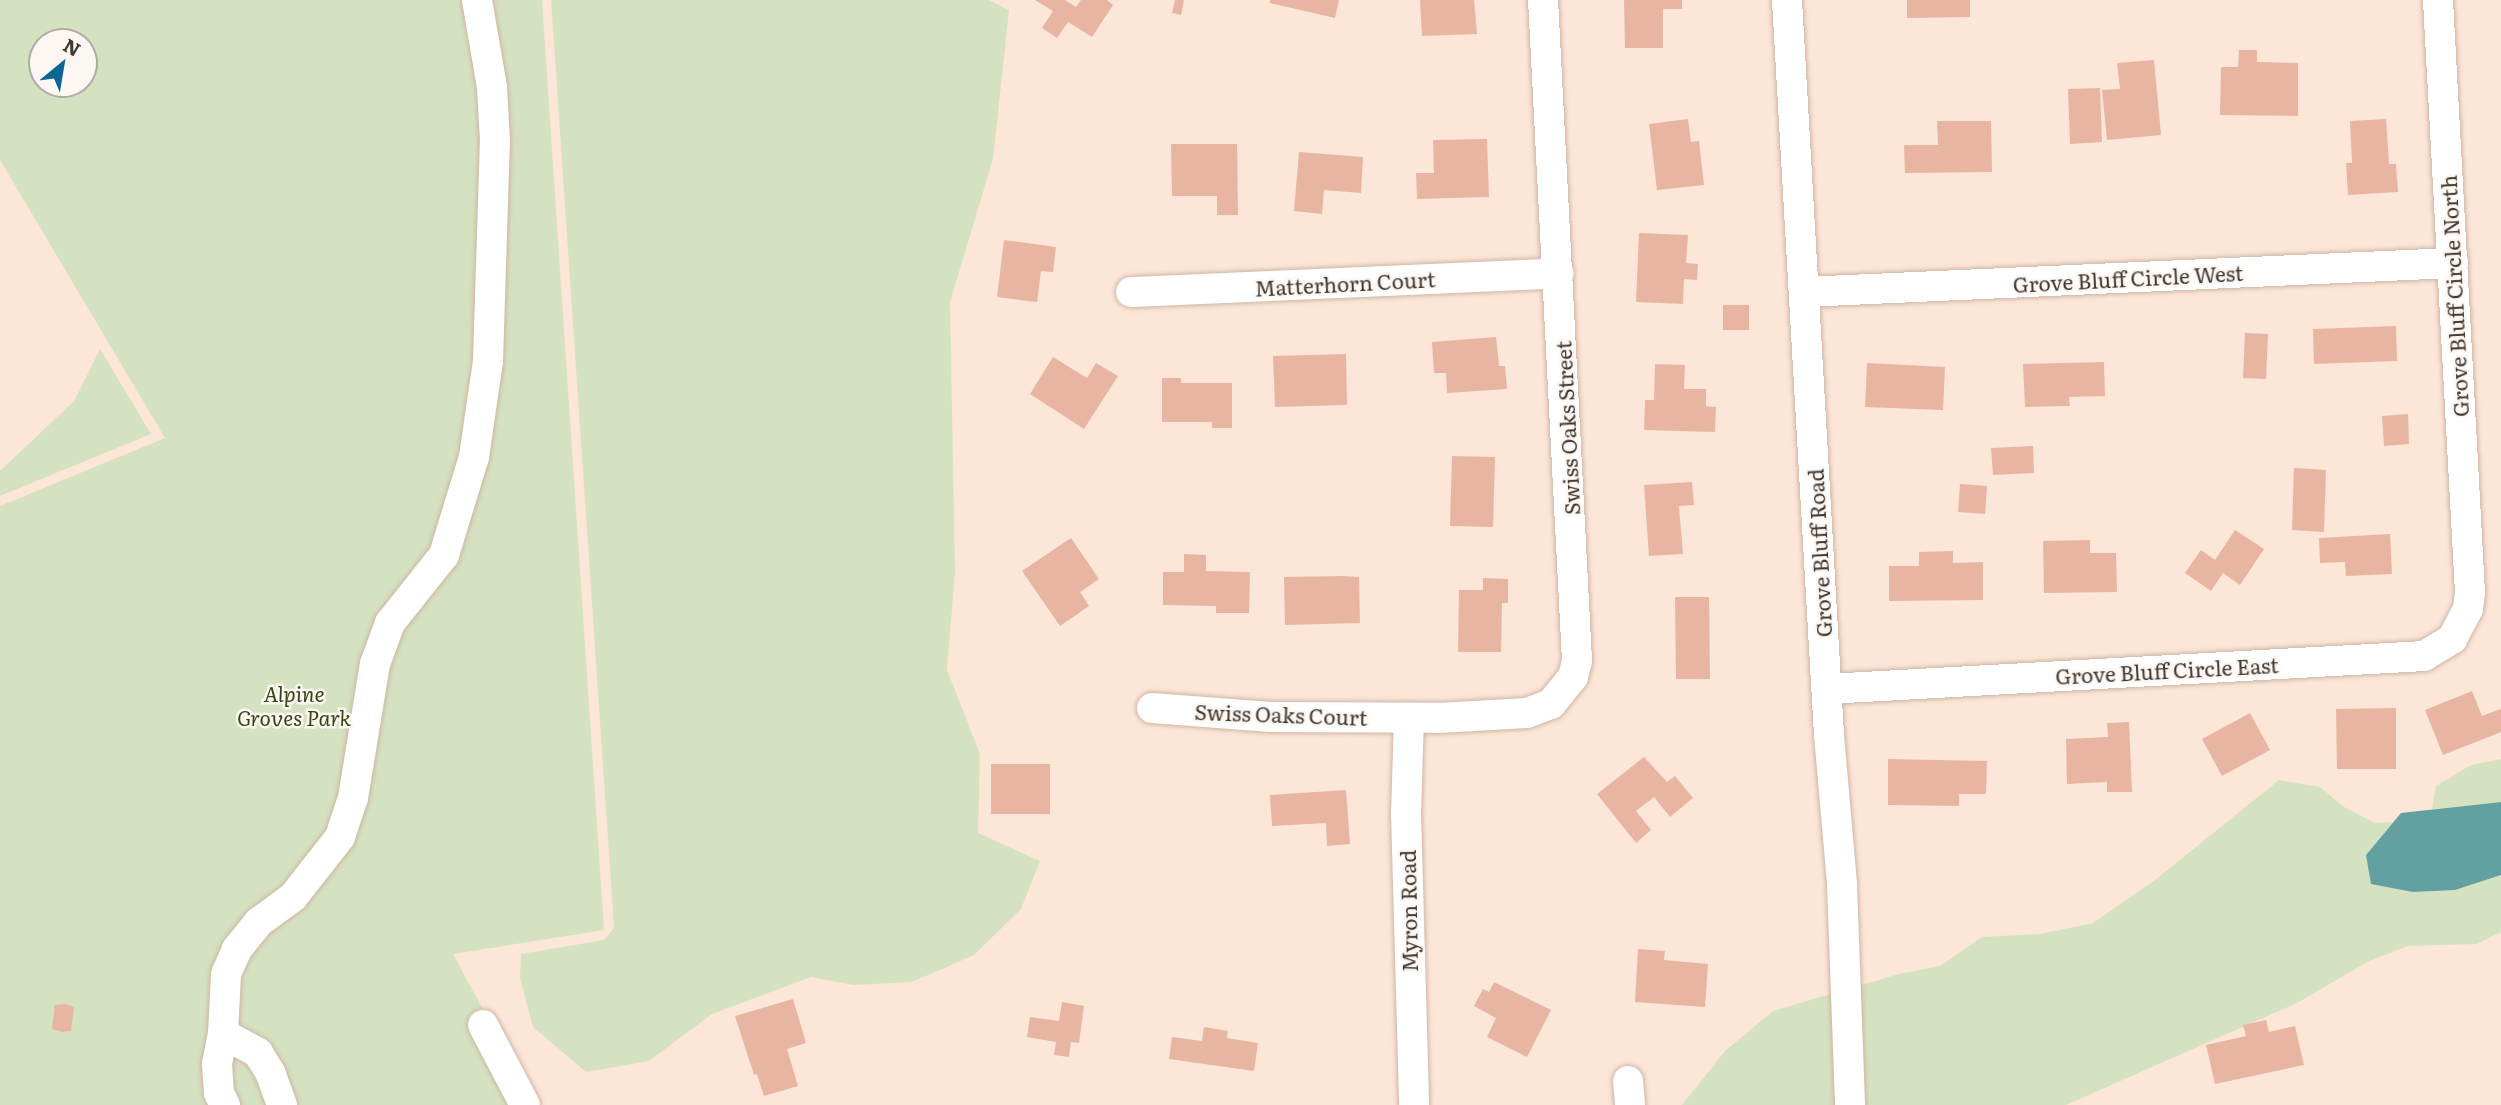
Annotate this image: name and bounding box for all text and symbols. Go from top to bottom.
north arrow [28,28,98,98]
text: N [59,30,86,63]
street label: Grove Bluff Circle North [2435,174,2473,418]
street label: Grove Bluff Circle West [2012,259,2244,297]
street label: Matterhorn Court [1254,266,1436,300]
street label: Swiss Oaks Street [1550,340,1584,516]
street label: Grove Bluff Road [1802,468,1836,638]
street label: Grove Bluff Circle East [2055,652,2279,688]
park label: Alpine Groves Park [237,680,351,730]
street label: Swiss Oaks Court [1194,698,1368,730]
street label: Myron Road [1394,850,1422,972]

